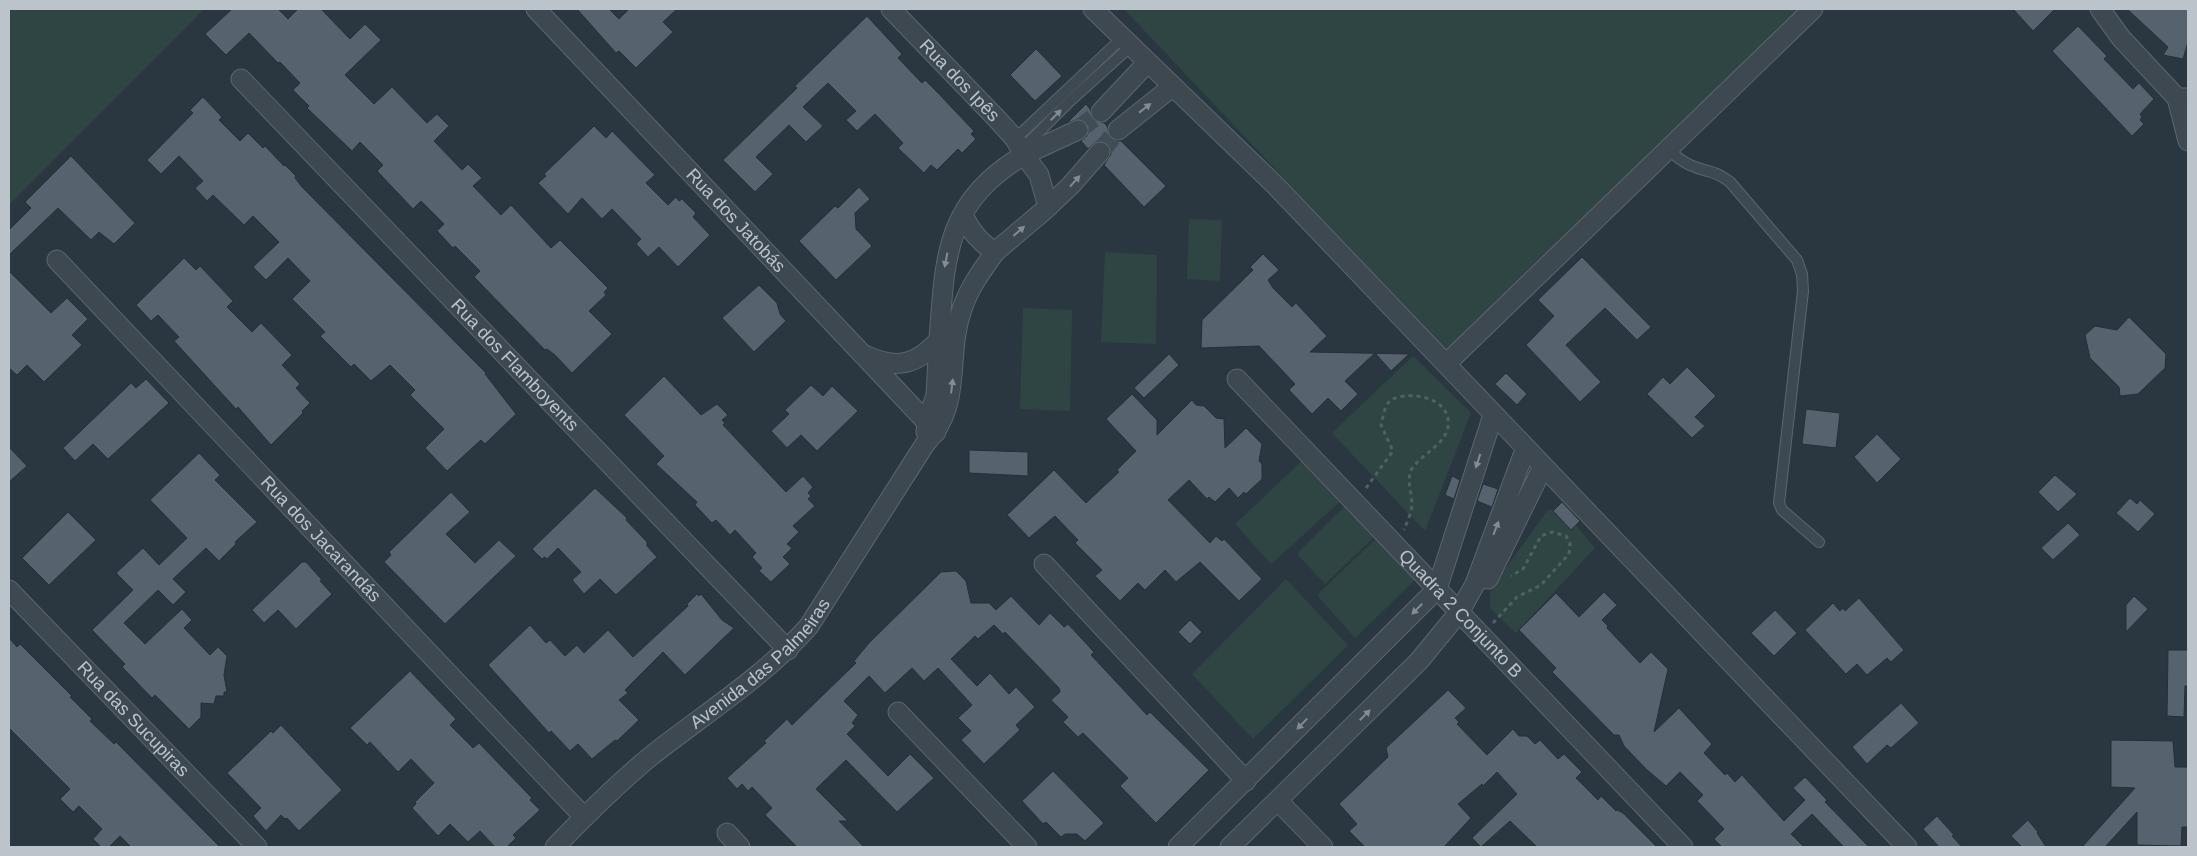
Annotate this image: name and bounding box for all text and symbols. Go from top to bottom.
street label: Rua dos Ipês [916,35,1004,125]
one-way arrow [1138,103,1151,114]
one-way arrow [1050,109,1062,121]
street label: Rua dos Jatobás [682,164,790,276]
one-way arrow [1069,175,1081,187]
one-way arrow [1013,225,1026,236]
one-way arrow [942,253,950,269]
street label: Rua dos Flamboyents [447,295,583,435]
one-way arrow [948,377,956,393]
one-way arrow [1474,454,1482,469]
street label: Rua dos Jacarandás [257,472,385,606]
one-way arrow [1493,520,1500,535]
street label: Quadra 2 Conjunto B [1395,545,1526,682]
street label: Avenida das Palmeiras [686,595,834,733]
one-way arrow [1411,603,1423,615]
street label: Rua das Sucupiras [73,657,193,781]
one-way arrow [1359,709,1371,721]
one-way arrow [1296,718,1308,730]

